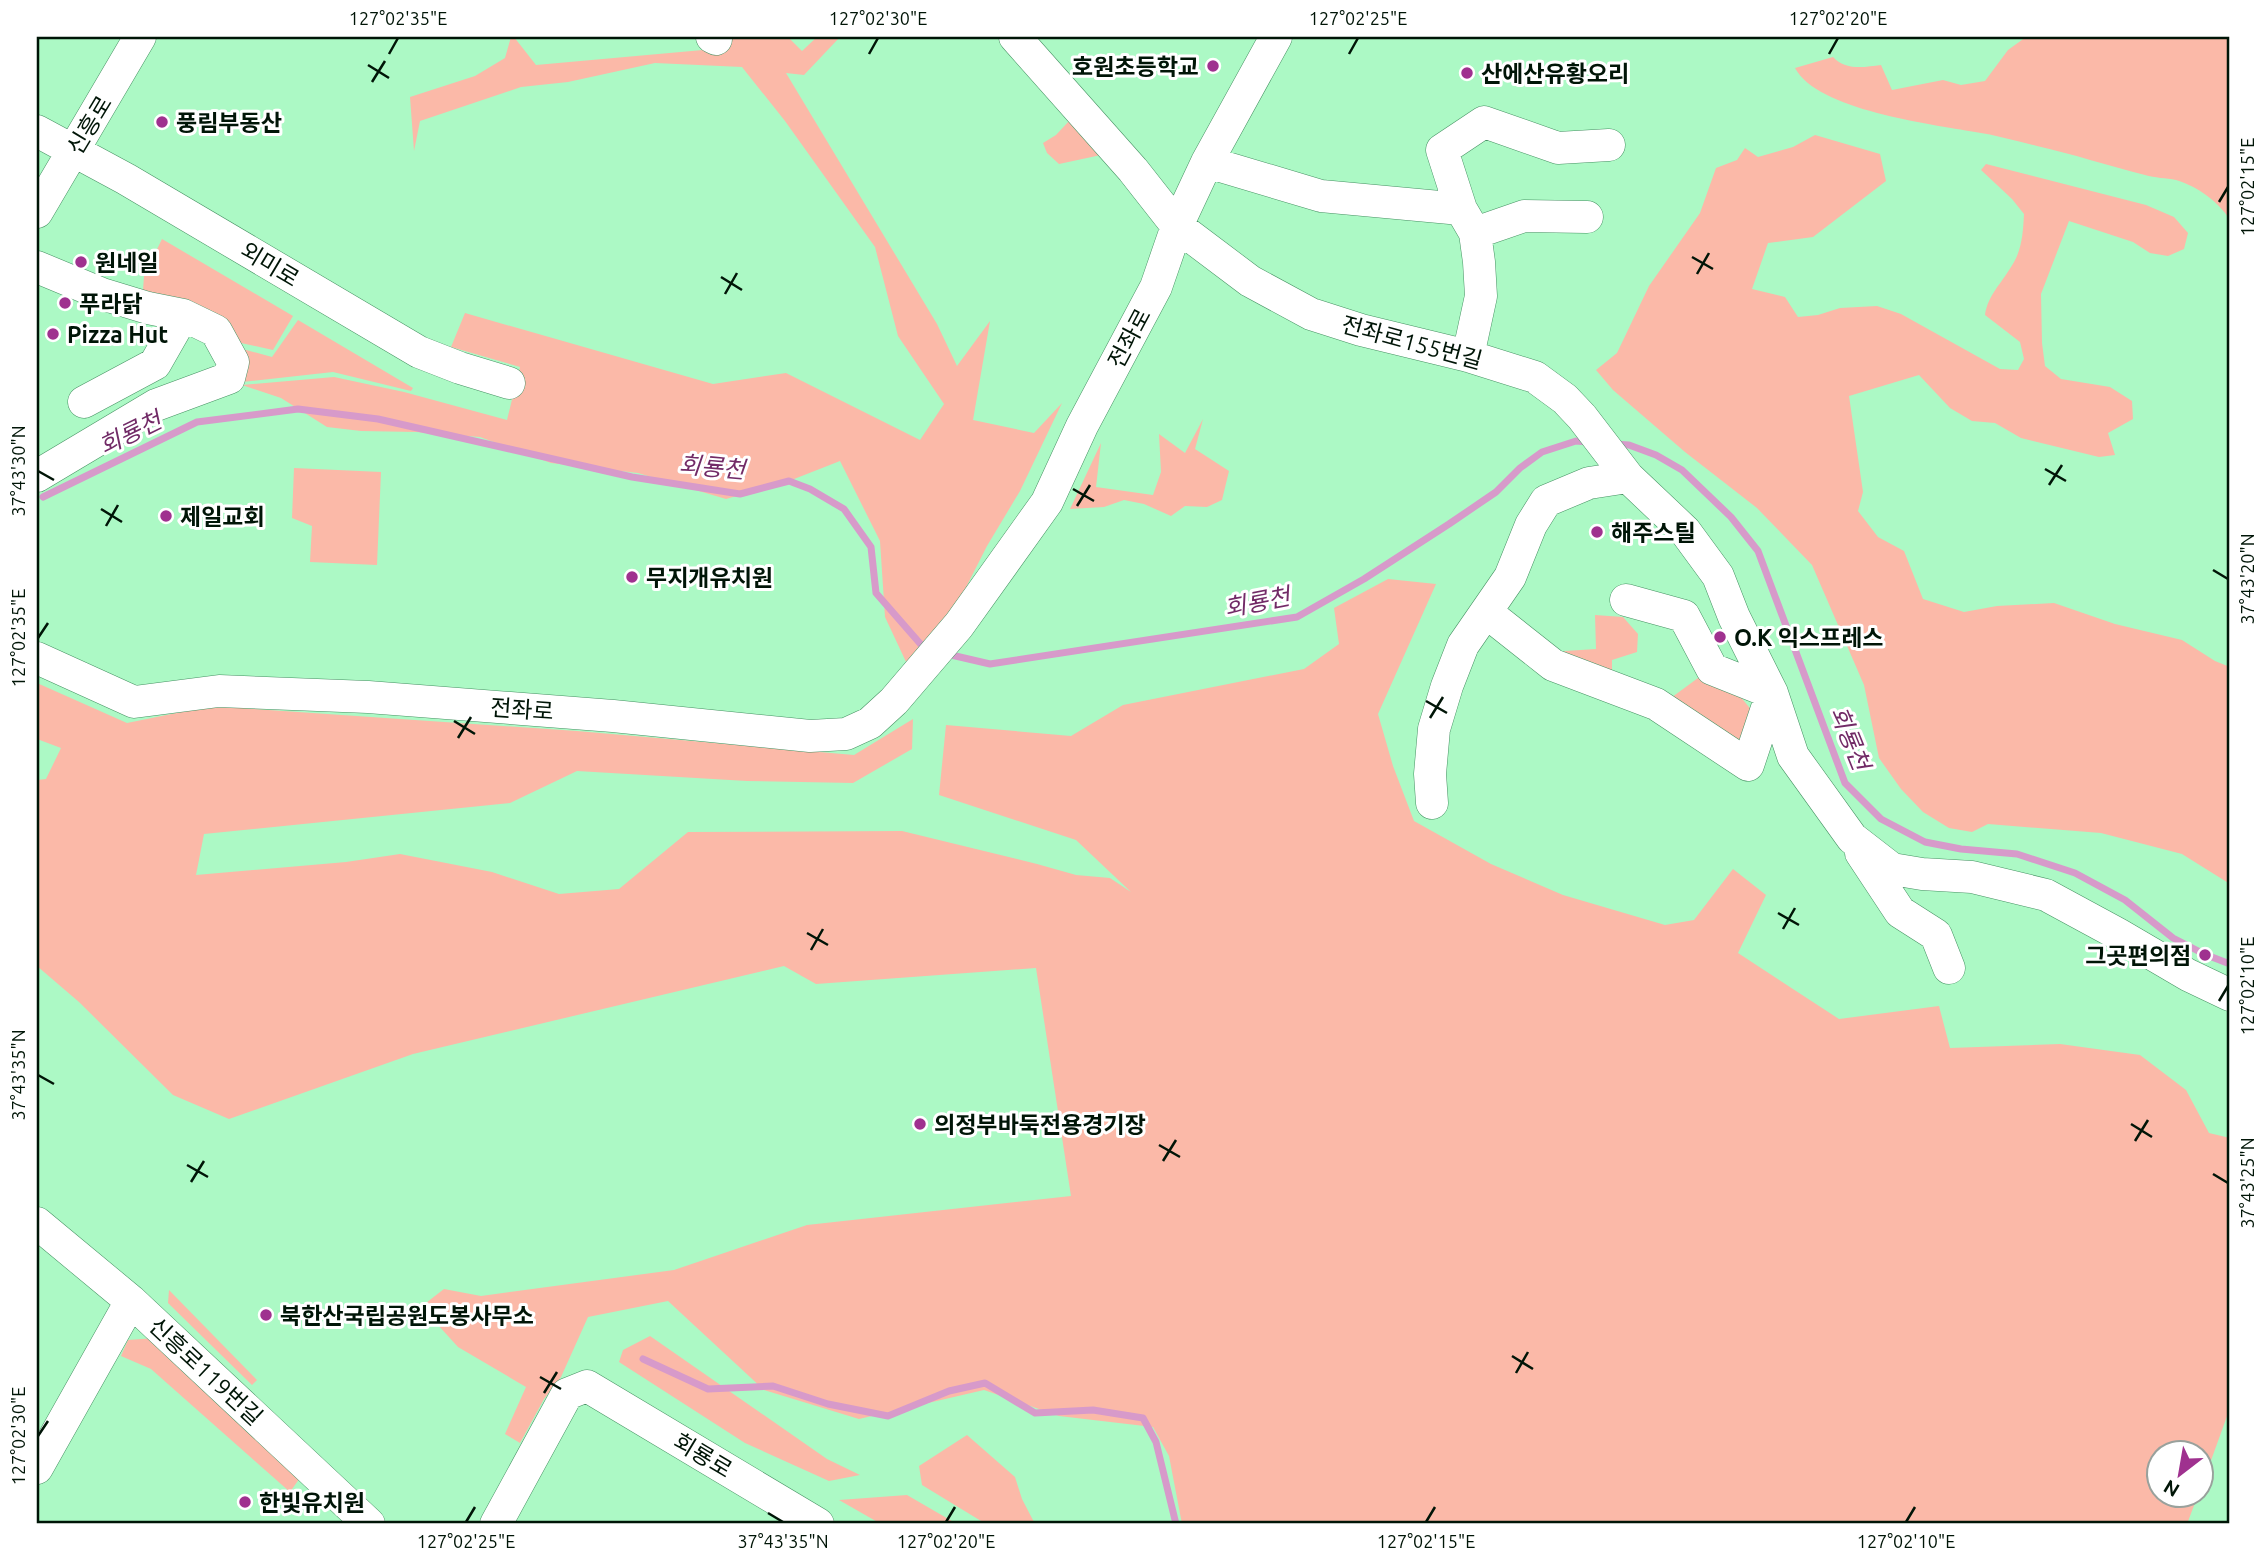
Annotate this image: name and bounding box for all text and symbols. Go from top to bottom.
text: 127°02'35"E [349,8,447,28]
text: 127°02'30"E [829,8,927,28]
text: 127°02'25"E [1309,8,1407,28]
text: 127°02'20"E [1789,8,1887,28]
place label: 호원초등학교 [1072,54,1199,79]
marker: 호원초등학교 [1205,58,1221,74]
place label: 산에산유황오리 [1481,61,1629,86]
marker: 산에산유황오리 [1459,65,1475,81]
street label: 신흥로 [62,91,116,159]
place label: 풍림부동산 [176,110,282,135]
marker: 풍림부동산 [154,114,170,130]
text: 127°02'15"E [2237,138,2257,236]
street label: 외미로 [236,237,304,291]
place label: 원네일 [95,250,158,275]
marker: 원네일 [73,254,89,270]
place label: 푸라닭 [79,291,142,316]
marker: 푸라닭 [57,295,73,311]
street label: 전좌로 [1103,304,1155,372]
street label: 전좌로155번길 [1339,311,1485,373]
place label: Pizza Hut [67,322,168,347]
marker: Pizza Hut [45,326,61,342]
water label: 회룡천 [94,405,168,460]
text: 37°43'30"N [8,425,28,517]
water label: 회룡천 [678,451,749,484]
place label: 제일교회 [180,504,265,529]
marker: 제일교회 [158,508,174,524]
place label: 해주스틸 [1611,520,1696,545]
marker: 해주스틸 [1589,524,1605,540]
text: 37°43'20"N [2237,533,2257,625]
place label: 무지개유치원 [646,565,773,590]
marker: 무지개유치원 [624,569,640,585]
water label: 회룡천 [1222,582,1295,622]
text: 127°02'35"E [8,589,28,687]
place label: O.K 익스프레스 [1734,625,1883,650]
marker: O.K 익스프레스 [1712,629,1728,645]
street label: 전좌로 [489,694,555,724]
water label: 회룡천 [1825,702,1876,776]
text: 127°02'10"E [2237,937,2257,1035]
place label: 그곳편의점 [2085,943,2191,968]
marker: 그곳편의점 [2197,947,2213,963]
text: 37°43'35"N [8,1029,28,1121]
place label: 의정부바둑전용경기장 [934,1112,1146,1137]
marker: 의정부바둑전용경기장 [912,1116,928,1132]
text: 37°43'25"N [2237,1137,2257,1229]
place label: 북한산국립공원도봉사무소 [280,1303,534,1328]
marker: 북한산국립공원도봉사무소 [258,1307,274,1323]
street label: 신흥로119번길 [145,1313,267,1429]
text: 127°02'30"E [8,1387,28,1485]
street label: 회룡로 [669,1428,737,1482]
north arrow [2144,1438,2214,1508]
text: N [2159,1475,2183,1502]
place label: 한빛유치원 [259,1490,365,1515]
marker: 한빛유치원 [237,1494,253,1510]
text: 127°02'25"E [417,1531,515,1551]
text: 37°43'35"N [737,1531,829,1551]
text: 127°02'20"E [897,1531,995,1551]
text: 127°02'15"E [1377,1531,1475,1551]
text: 127°02'10"E [1857,1531,1955,1551]

